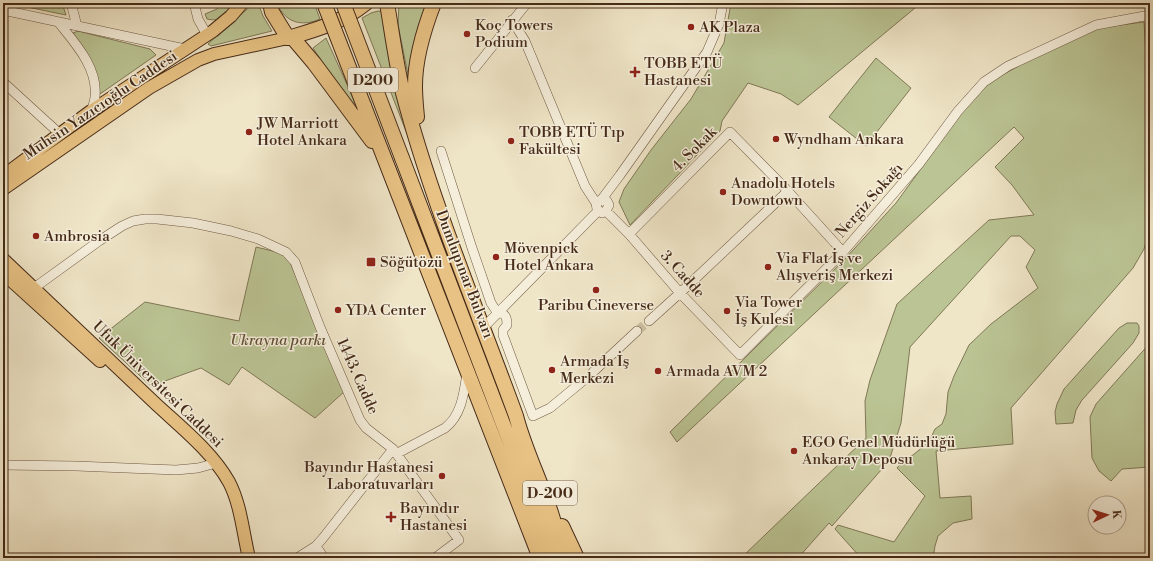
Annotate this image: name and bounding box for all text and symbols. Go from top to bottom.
place label: Koç Towers Podium [475,16,553,52]
place label: AK Plaza [698,18,761,37]
marker: AK Plaza [686,22,696,32]
marker: Koç Towers Podium [462,29,472,39]
street label: Muhsin Yazıcıoğlu Caddesi [20,47,181,164]
place label: TOBB ETÜ Hastanesi [644,53,722,90]
marker: TOBB ETÜ Hastanesi [629,66,641,78]
road number: D200 [348,68,398,92]
place label: JW Marriott Hotel Ankara [256,114,347,150]
place label: TOBB ETÜ Tıp Fakültesi [519,122,625,159]
street label: 4. Sokak [668,122,722,176]
marker: JW Marriott Hotel Ankara [244,127,254,137]
place label: Wyndham Ankara [783,130,904,149]
marker: Wyndham Ankara [771,134,781,144]
marker: TOBB ETÜ Tıp Fakültesi [506,136,516,146]
street label: Nergiz Sokağı [832,159,907,242]
place label: Anadolu Hotels Downtown [730,174,835,210]
marker: Anadolu Hotels Downtown [718,187,728,197]
street label: Dumlupınar Bulvarı [431,207,498,341]
place label: Ambrosia [43,227,110,246]
marker: Ambrosia [31,231,41,241]
place label: Mövenpick Hotel Ankara [504,239,594,275]
street label: 3. Cadde [656,247,709,302]
place label: Via Flat İş ve Alışveriş Merkezi [775,248,893,285]
marker: Mövenpick Hotel Ankara [491,252,501,262]
place label: Söğütözü [380,253,443,272]
marker: Söğütözü [365,256,377,268]
marker: Via Flat İş ve Alışveriş Merkezi [763,262,773,272]
marker: Paribu Cineverse [591,285,601,295]
place label: Via Tower İş Kulesi [734,293,803,329]
place label: Paribu Cineverse [538,296,654,315]
place label: YDA Center [345,301,427,320]
marker: YDA Center [333,305,343,315]
marker: Via Tower İş Kulesi [722,306,732,316]
street label: Ufuk Üniversitesi Caddesi [88,316,228,452]
park label: Ukrayna parkı [230,331,326,350]
street label: 1443. Cadde [332,335,383,417]
place label: Armada İş Merkezi [559,351,629,388]
place label: Armada AVM 2 [665,362,767,381]
marker: Armada İş Merkezi [547,365,557,375]
marker: Armada AVM 2 [653,366,663,376]
place label: EGO Genel Müdürlüğü Ankaray Deposu [801,433,956,469]
marker: EGO Genel Müdürlüğü Ankaray Deposu [789,446,799,456]
place label: Bayındır Hastanesi Laboratuvarları [303,458,434,494]
marker: Bayındır Hastanesi Laboratuvarları [437,471,447,481]
road number: D-200 [523,481,577,505]
north arrow [1087,495,1127,535]
place label: Bayındır Hastanesi [399,499,468,535]
text: K [1109,509,1123,520]
marker: Bayındır Hastanesi [385,511,397,523]

